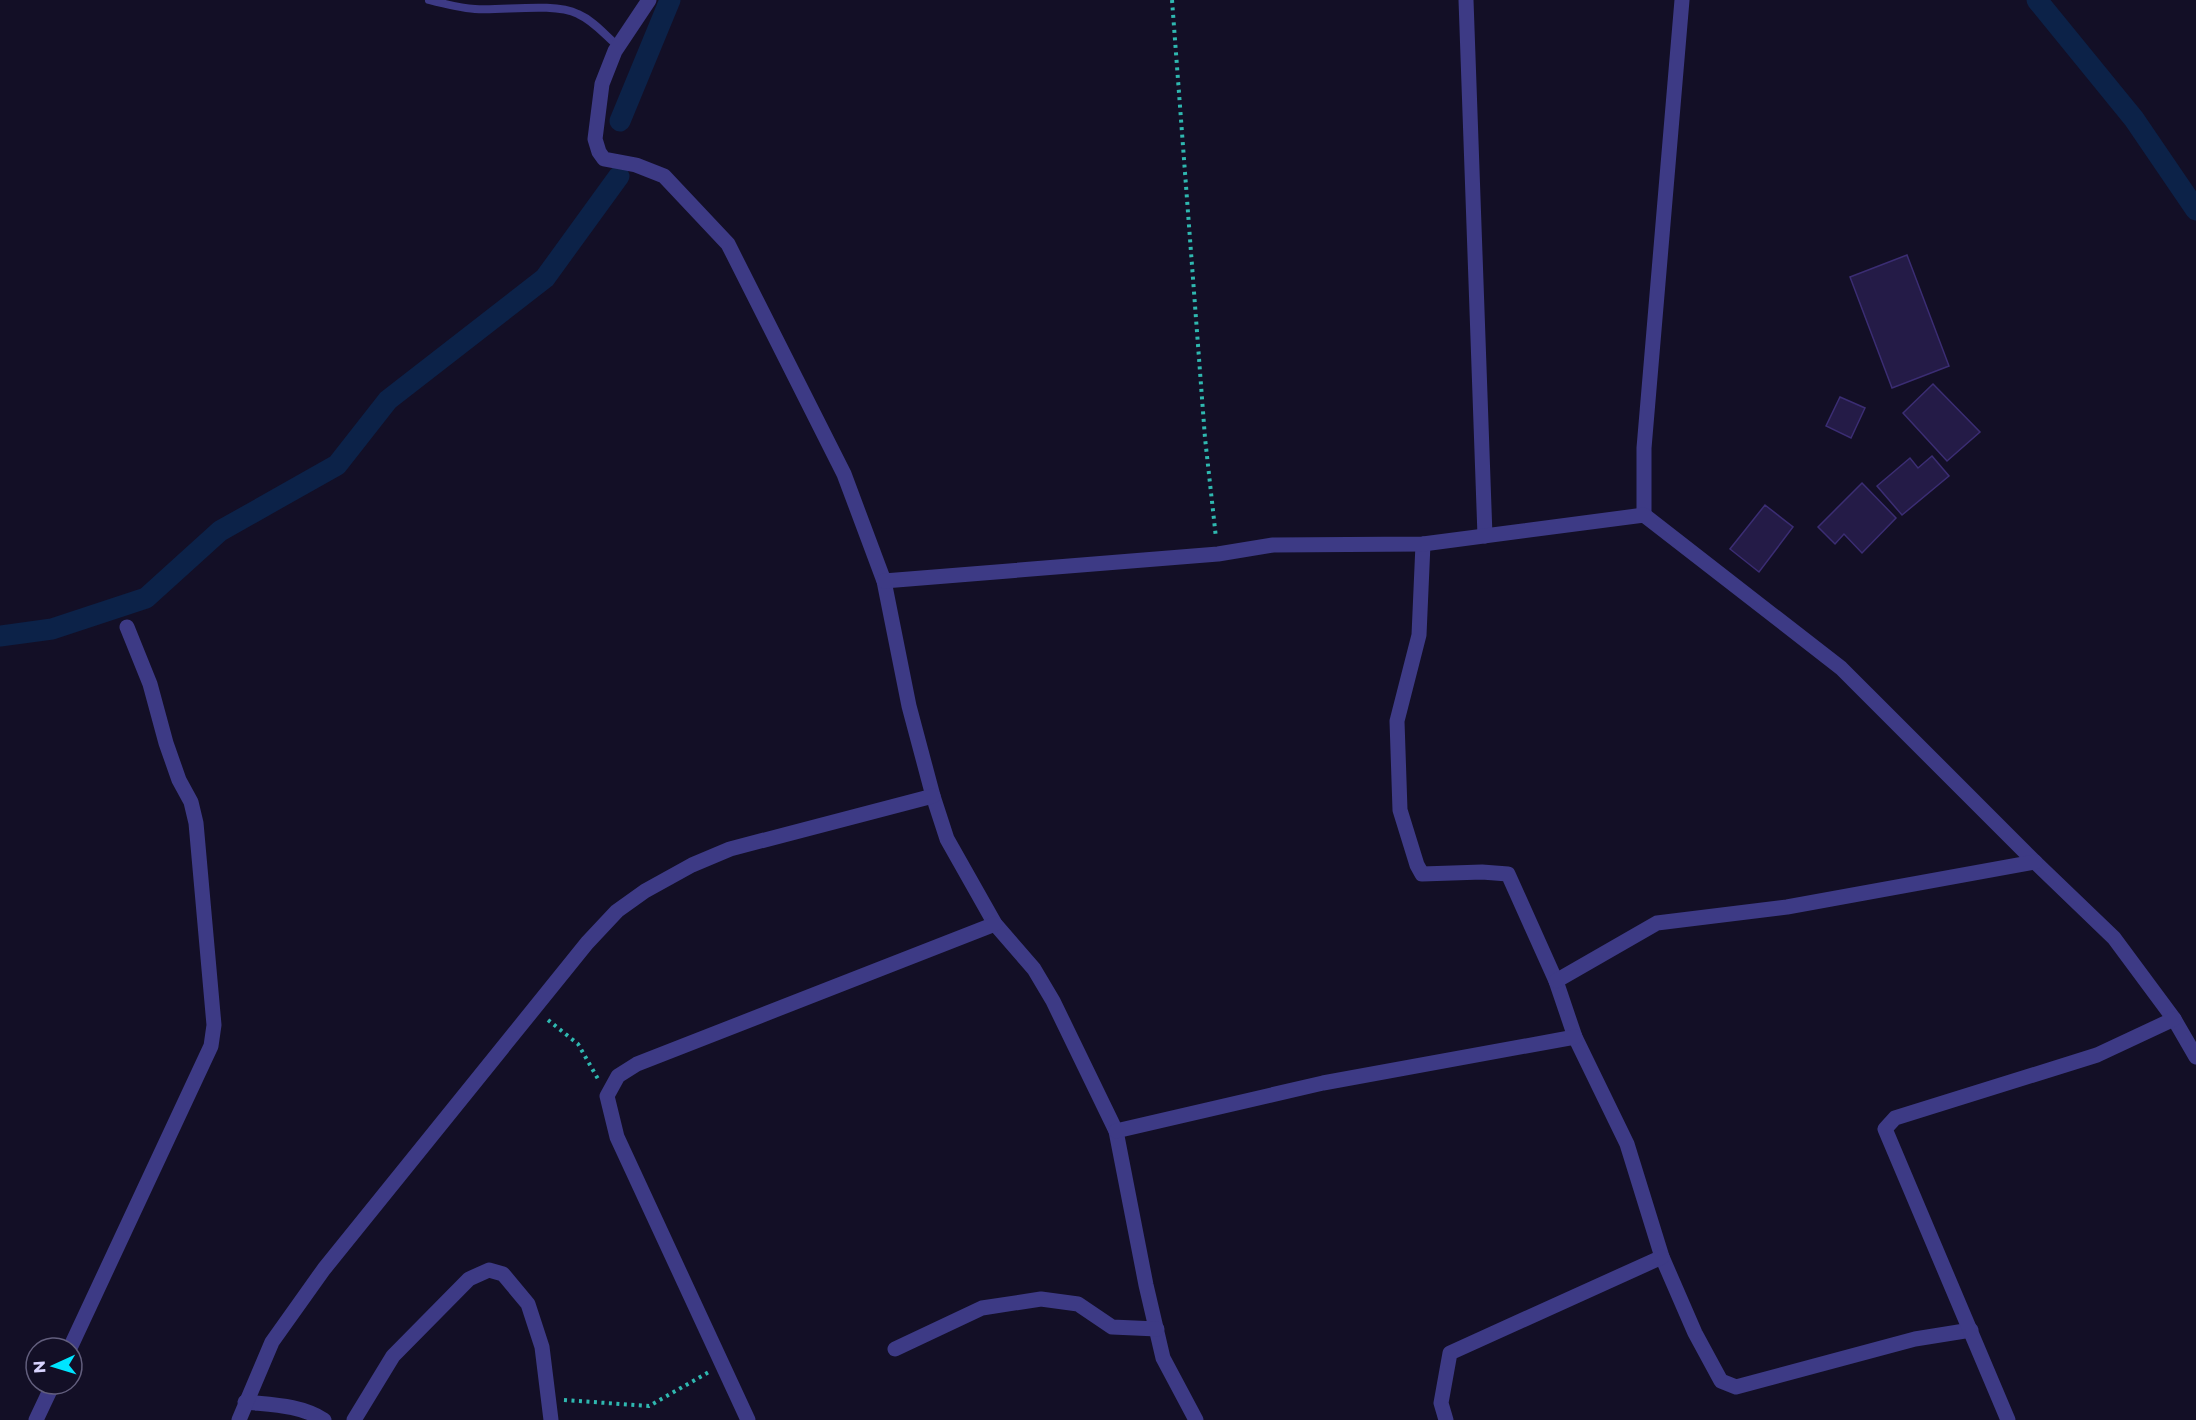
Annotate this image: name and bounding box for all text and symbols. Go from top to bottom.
north arrow [24,1336,84,1396]
text: N [30,1360,49,1374]

